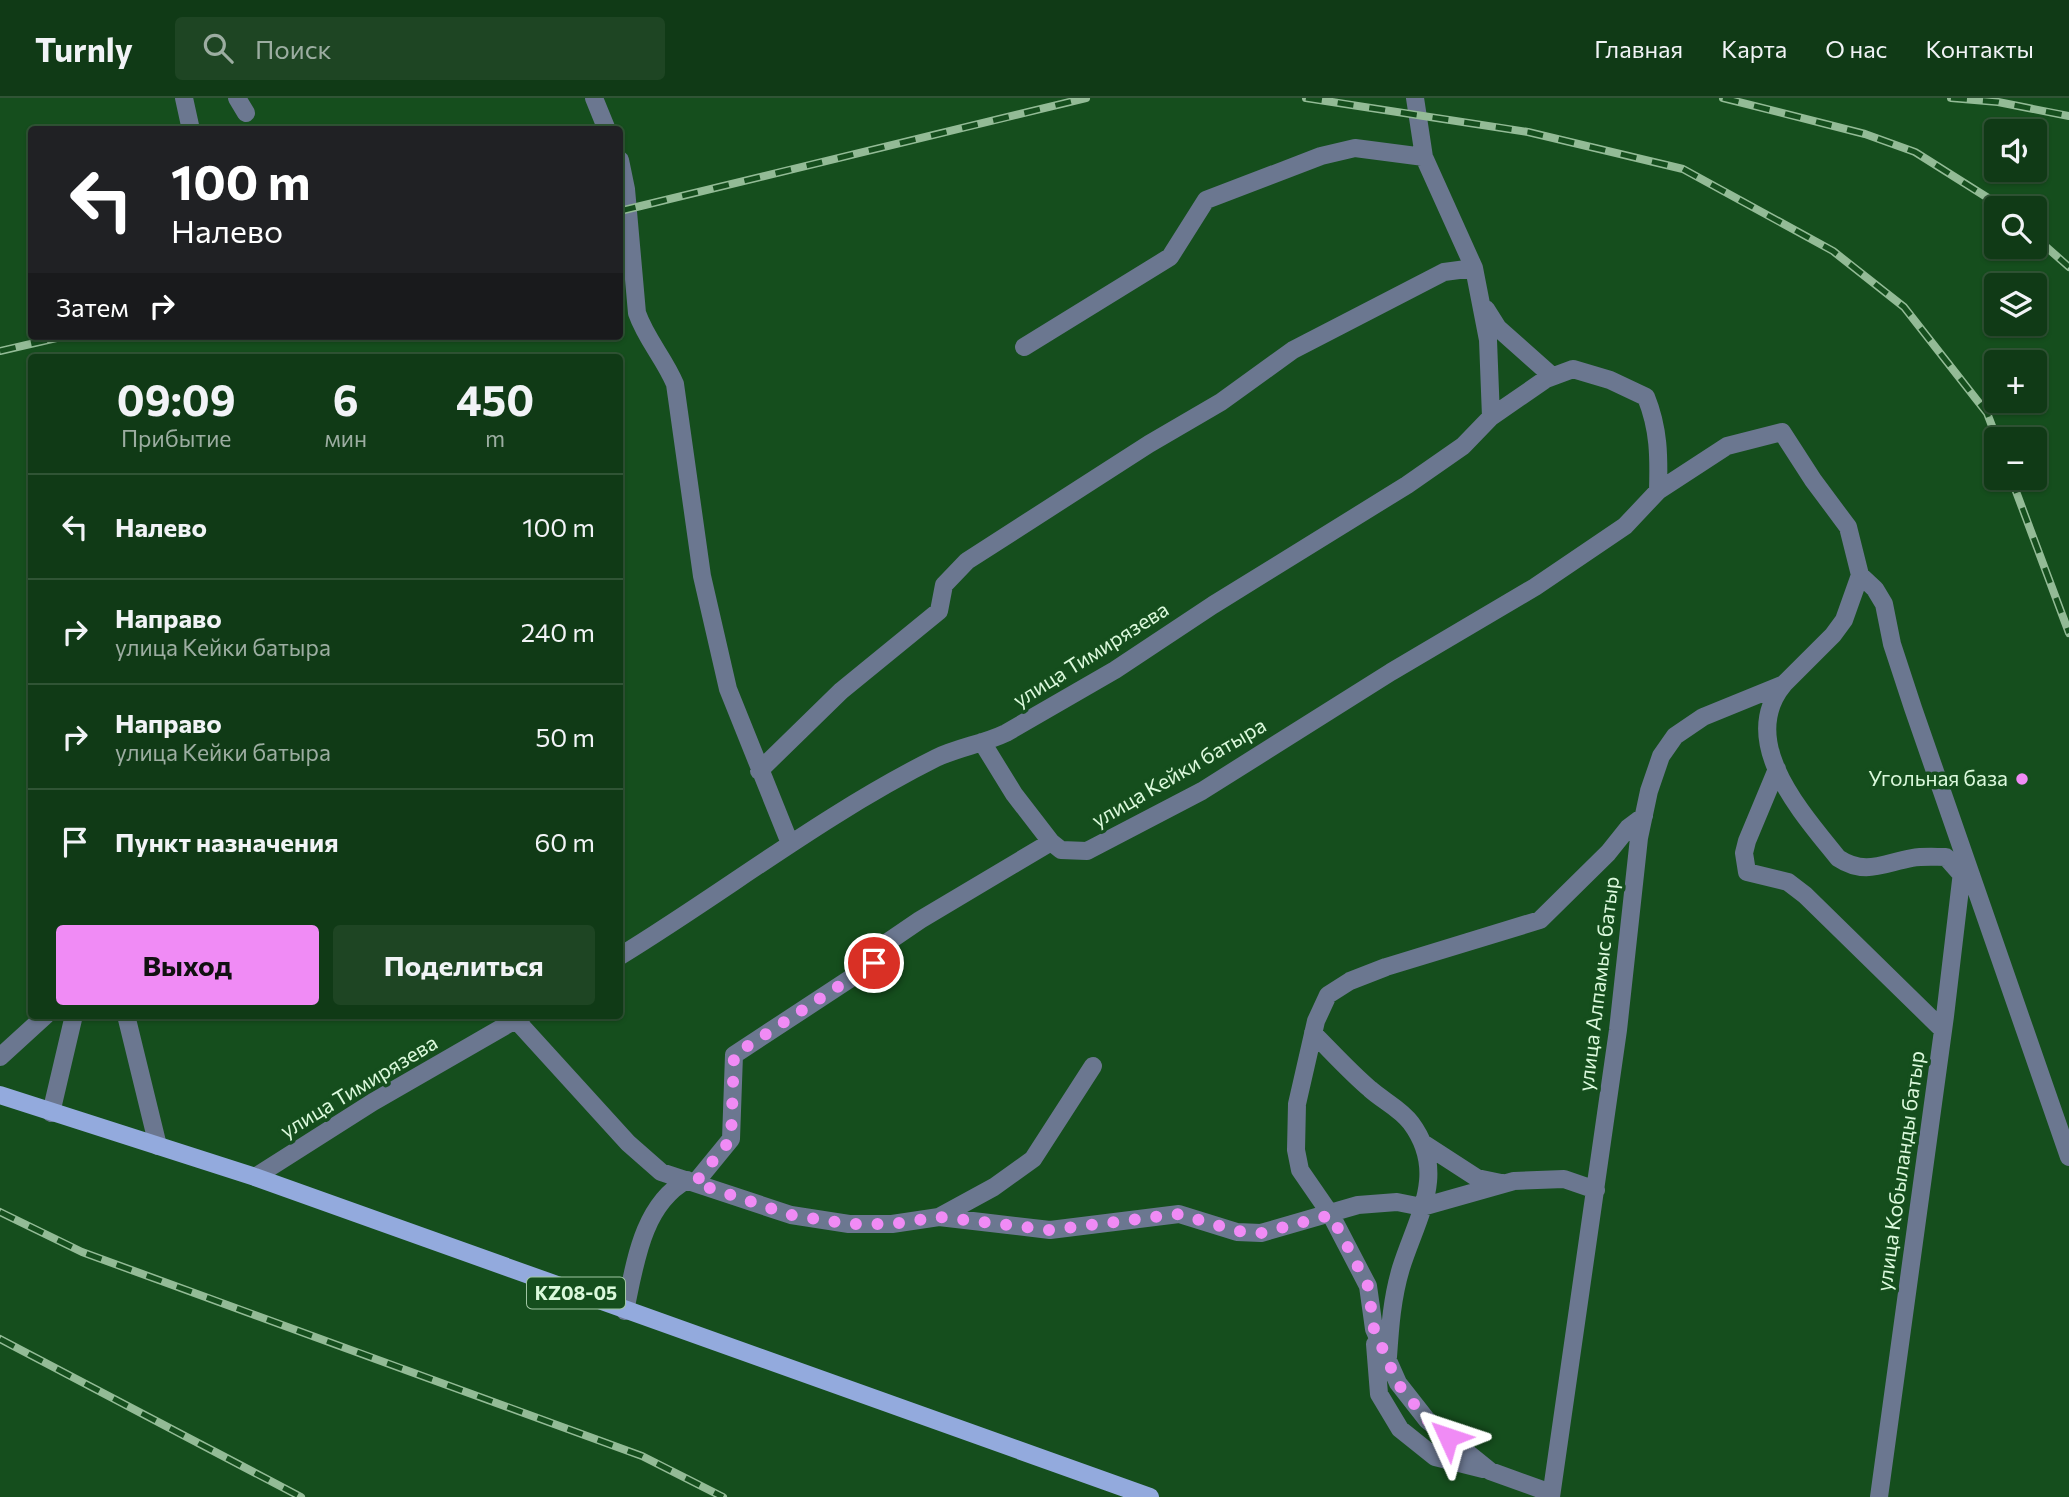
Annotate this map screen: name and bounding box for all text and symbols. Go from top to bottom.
search box [175,17,665,80]
text: Turnly [35,28,133,69]
icon: search [199,29,237,67]
text: Поиск [255,33,332,64]
text: Главная [1594,34,1683,63]
text: Карта [1721,34,1787,63]
text: О нас [1825,34,1887,63]
text: Контакты [1925,34,2034,63]
map controls [1984,119,2047,490]
button: sound [1984,119,2047,182]
text: 100 m [171,150,310,210]
icon: left [56,154,147,245]
button: search [1984,196,2047,259]
text: Налево [171,210,283,250]
button: layers [1984,273,2047,336]
icon: right [143,287,181,325]
text: Затем [56,291,129,322]
button: + [1984,350,2047,413]
text: 09:09 [117,373,236,425]
text: 6 [333,373,359,425]
text: 450 [456,373,534,425]
text: Прибытие [121,424,232,452]
text: мин [324,424,367,452]
text: m [485,424,505,452]
button: − [1984,427,2047,490]
icon: left [56,508,94,546]
text: Налево [115,511,207,542]
text: 100 m [522,511,595,542]
street label: улица Тимирязева [1008,596,1173,712]
text: Направо [115,602,222,633]
icon: right [56,613,94,651]
text: 240 m [521,616,595,647]
text: улица Кейки батыра [115,633,331,661]
text: Направо [115,707,222,738]
street label: улица Кейки батыра [1087,712,1270,832]
icon: right [56,718,94,756]
text: 50 m [535,721,595,752]
text: улица Кейки батыра [115,738,331,766]
place label: Угольная база [1868,765,2008,790]
marker: Угольная база [2014,771,2030,787]
icon: arrive [56,823,94,861]
text: Пункт назначения [115,826,339,857]
text: 60 m [535,826,595,857]
street label: улица Алпамыс батыр [1572,875,1623,1093]
button: Выход [56,925,319,1005]
button: Поделиться [333,925,595,1005]
pin [844,933,904,993]
icon: arrive [855,944,893,982]
street label: улица Тимирязева [275,1029,441,1142]
street label: улица Кобыланды батыр [1870,1049,1929,1293]
road number: KZ08-05 [527,1278,625,1308]
position arrow [1411,1400,1485,1474]

